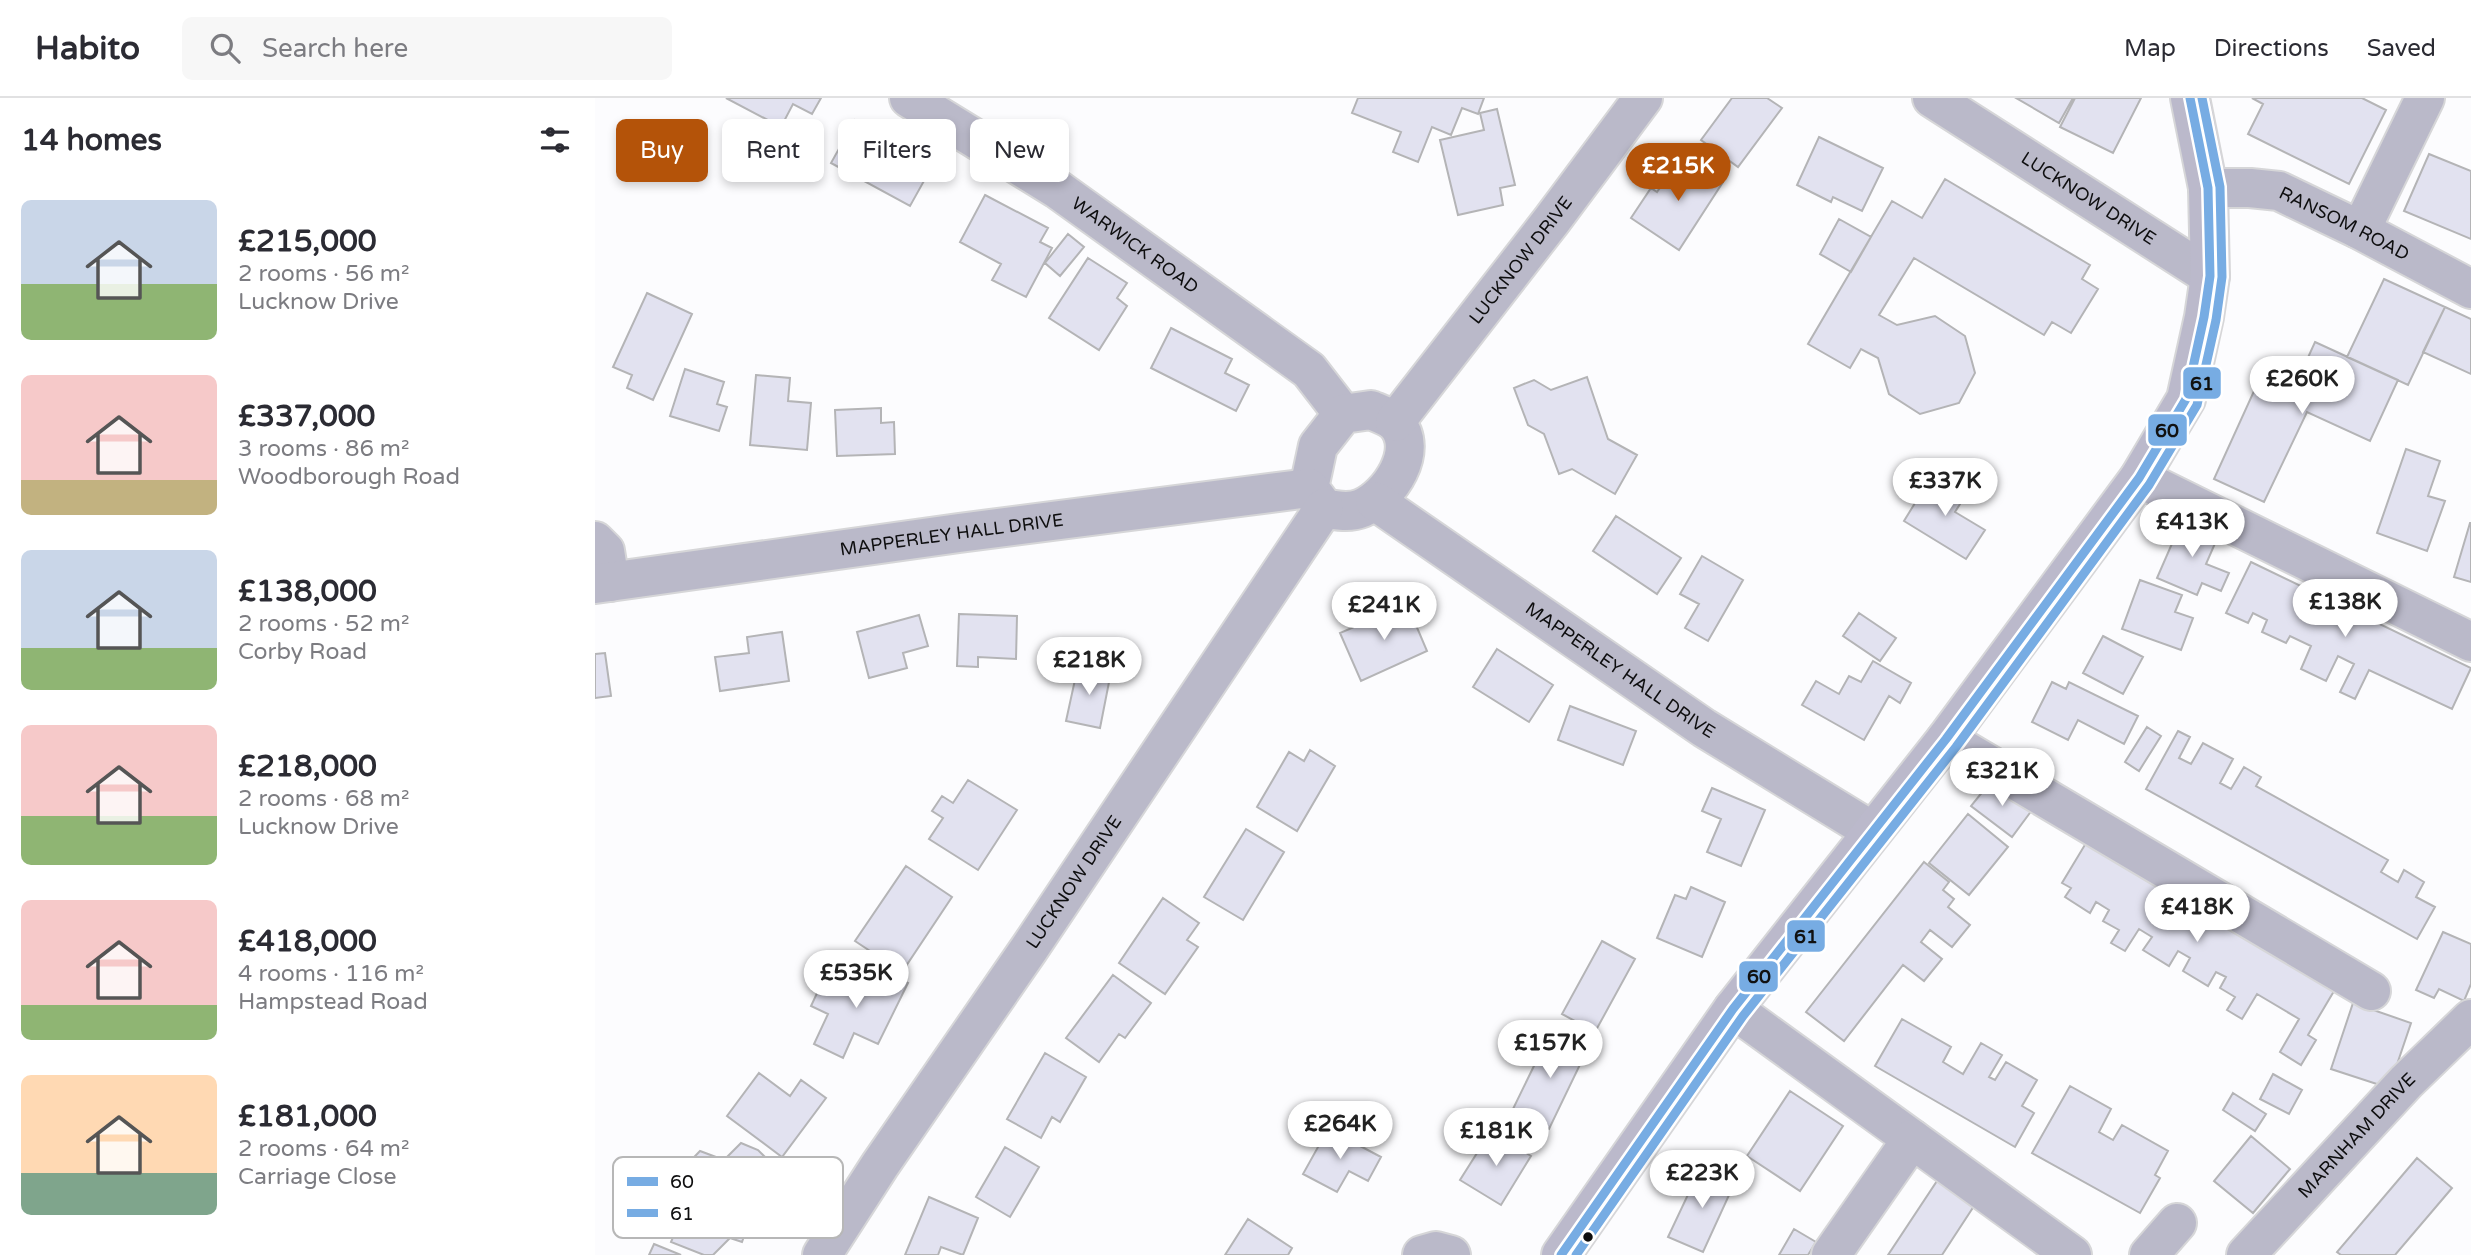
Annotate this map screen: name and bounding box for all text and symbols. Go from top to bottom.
search box [182,17,672,80]
text: Habito [35,29,140,68]
icon: search [206,29,244,67]
text: Search here [262,33,408,64]
text: Map [2124,34,2176,63]
text: Directions [2214,34,2329,63]
text: Saved [2367,34,2436,63]
chip: Buy [616,119,708,182]
chip: Rent [722,119,824,182]
chip: Filters [838,119,956,182]
chip: New [970,119,1069,182]
icon: filters [536,121,574,159]
text: 14 homes [21,122,162,159]
pin: £215K [1629,144,1727,203]
street label: LUCKNOW DRIVE [2017,147,2160,250]
text: £215K [1642,152,1714,180]
street label: RANSOM ROAD [2276,182,2413,265]
street label: WARWICK ROAD [1067,192,1203,298]
street label: LUCKNOW DRIVE [1464,192,1577,328]
text: £215,000 [238,223,377,260]
icon: home [77,228,161,312]
text: 2 rooms · 56 m² [238,260,409,288]
text: Lucknow Drive [238,288,399,316]
pin: £260K [2253,356,2351,416]
text: £260K [2266,365,2338,393]
line badge: 61 [2182,366,2222,400]
text: 61 [2190,373,2214,395]
text: £337,000 [238,398,375,435]
icon: home [77,403,161,487]
line badge: 60 [2147,413,2188,447]
text: 60 [2155,420,2179,442]
text: 3 rooms · 86 m² [238,435,409,463]
pin: £337K [1896,458,1994,518]
text: Woodborough Road [238,463,460,491]
text: £337K [1909,467,1981,495]
pin: £413K [2143,500,2241,559]
text: £413K [2156,508,2228,536]
street label: MAPPERLEY HALL DRIVE [838,509,1065,561]
text: £138,000 [238,573,377,610]
icon: home [77,578,161,662]
pin: £138K [2296,580,2394,639]
pin: £241K [1335,582,1433,642]
text: £138K [2309,588,2381,616]
text: £241K [1348,591,1420,619]
street label: MAPPERLEY HALL DRIVE [1521,597,1719,743]
text: 2 rooms · 52 m² [238,610,409,638]
text: Corby Road [238,638,367,666]
pin: £218K [1040,638,1138,697]
text: £218K [1053,646,1125,674]
text: £218,000 [238,748,377,785]
pin: £321K [1953,748,2051,808]
icon: home [77,753,161,837]
text: £321K [1966,757,2038,785]
text: 2 rooms · 68 m² [238,785,409,813]
street label: LUCKNOW DRIVE [1021,811,1126,953]
text: Lucknow Drive [238,813,399,841]
pin: £418K [2148,884,2246,944]
text: £418K [2161,893,2233,921]
line badge: 61 [1786,919,1826,953]
text: £418,000 [238,923,377,960]
text: 61 [1794,926,1818,948]
icon: home [77,928,161,1012]
pin: £535K [807,950,905,1010]
text: £535K [820,959,892,987]
text: 4 rooms · 116 m² [238,960,424,988]
line badge: 60 [1738,960,1779,993]
text: 60 [1747,966,1771,988]
text: Hampstead Road [238,988,428,1016]
pin: £157K [1501,1020,1599,1080]
text: £157K [1514,1029,1586,1057]
street label: MARNHAM DRIVE [2293,1068,2420,1203]
text: £181,000 [238,1098,377,1135]
pin: £264K [1291,1102,1389,1161]
icon: home [77,1103,161,1187]
pin: £181K [1447,1108,1545,1168]
text: £264K [1304,1110,1376,1138]
text: £181K [1460,1117,1532,1145]
text: 2 rooms · 64 m² [238,1135,409,1163]
pin: £223K [1653,1150,1751,1210]
legend [613,1157,843,1238]
text: £223K [1666,1159,1738,1187]
text: Carriage Close [238,1163,396,1191]
text: 60 [670,1171,694,1193]
text: 61 [670,1203,694,1225]
unlabelled marker [1581,1230,1595,1244]

